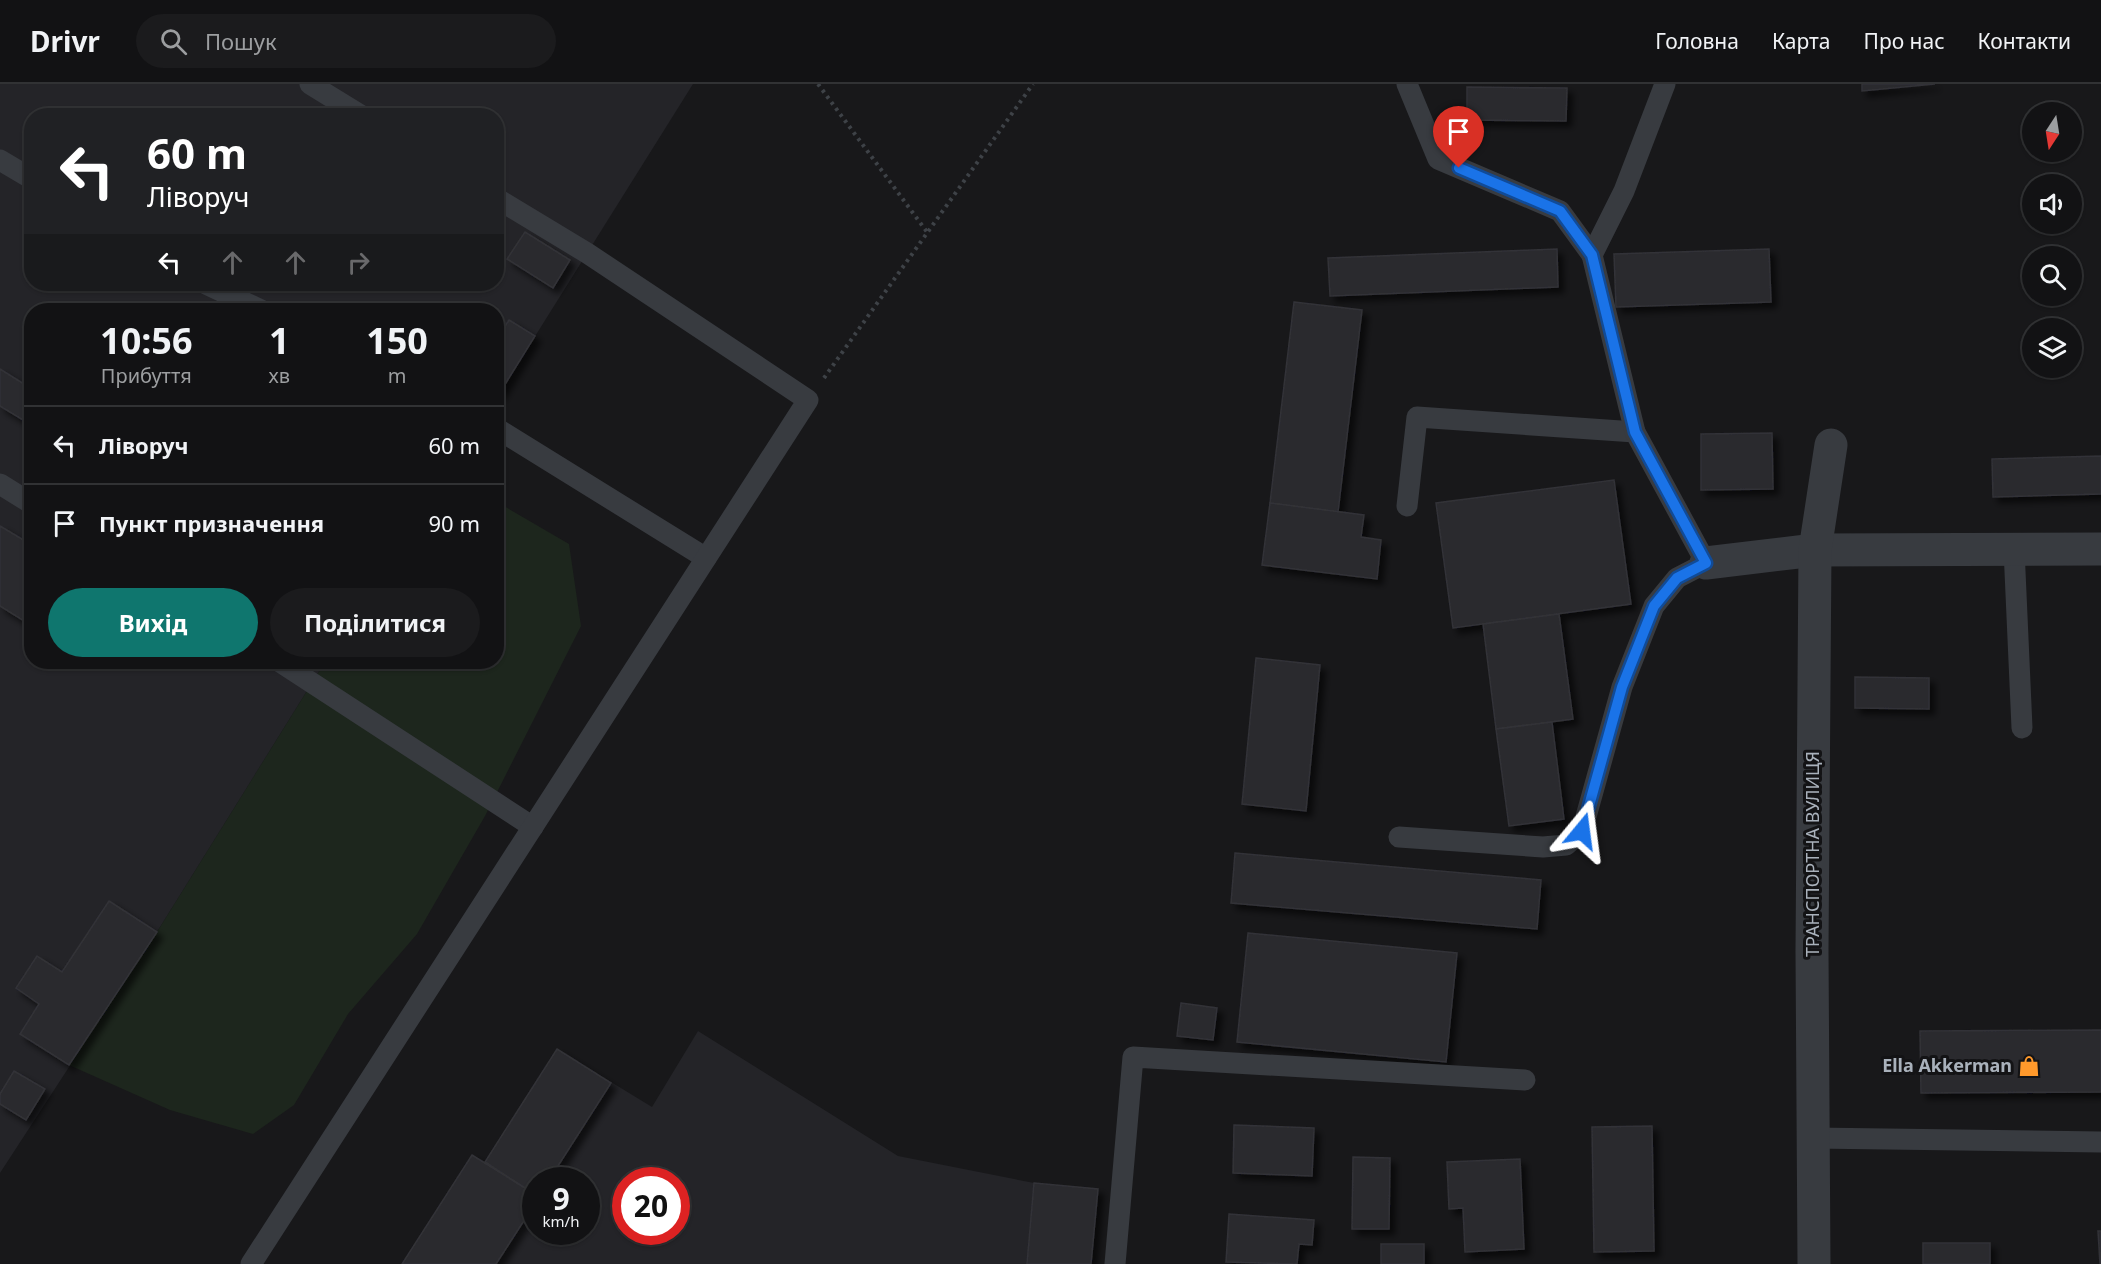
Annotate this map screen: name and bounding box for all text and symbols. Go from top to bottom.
search box [136,14,556,68]
text: Drivr [30,22,100,60]
icon: search [157,25,190,58]
text: Пошук [205,26,277,56]
text: Головна [1655,27,1739,55]
text: Карта [1772,27,1830,55]
text: Про нас [1863,27,1945,55]
text: Контакти [1978,27,2071,55]
north arrow [2022,102,2082,162]
map controls [2022,102,2082,378]
pin [1433,106,1484,168]
icon: arrive [1442,115,1475,148]
text: 60 m [147,124,247,181]
icon: left [48,132,126,210]
button: sound [2022,174,2082,234]
text: Ліворуч [147,178,249,215]
icon: left [153,246,186,279]
icon: ahead [216,246,249,279]
icon: ahead [279,246,312,279]
icon: right [342,246,375,279]
button: search [2022,246,2082,306]
text: 10:56 [100,316,193,365]
text: 1 [269,316,290,365]
text: 150 [366,316,428,365]
button: layers [2022,318,2082,378]
text: Прибуття [101,362,192,389]
text: хв [269,362,290,389]
text: m [388,362,406,389]
icon: left [48,429,81,462]
text: Ліворуч [99,430,189,460]
text: 60 m [429,430,480,460]
icon: arrive [48,507,81,540]
text: Пункт призначення [99,508,324,538]
text: 90 m [429,508,480,538]
button: Вихід [48,588,258,657]
button: Поділитися [270,588,480,657]
street label: ТРАНСПОРТНА ВУЛИЦЯ [1800,751,1824,957]
position arrow [1550,799,1614,863]
place label: Ella Akkerman [1882,1053,2012,1077]
shop icon: Ella Akkerman [2017,1054,2041,1078]
speed limit sign: 20 [612,1167,690,1245]
text: 9 [552,1178,570,1219]
text: km/h [543,1211,579,1231]

